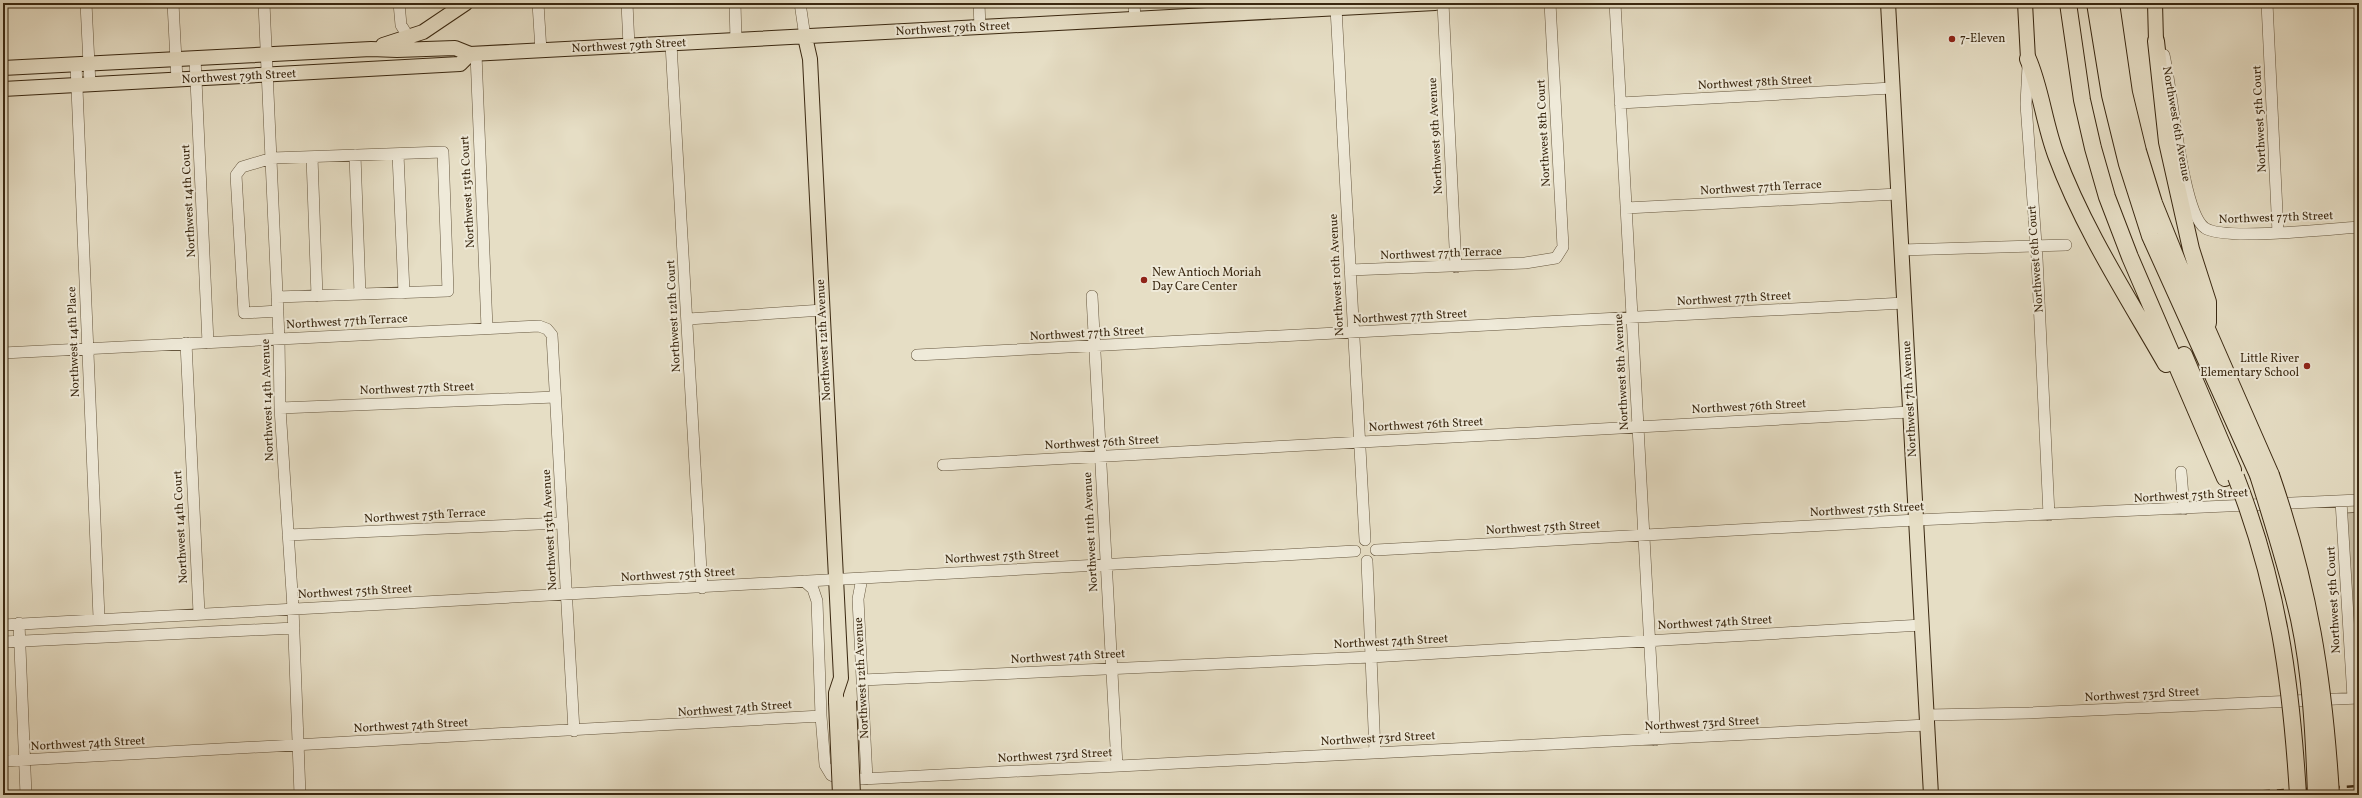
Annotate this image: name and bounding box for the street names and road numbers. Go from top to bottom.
street label: Northwest 79th Street [895,18,1011,40]
street label: Northwest 79th Street [571,35,687,57]
street label: Northwest 6th Avenue [2158,65,2194,183]
street label: Northwest 5th Court [2249,65,2271,173]
street label: Northwest 79th Street [181,66,297,88]
street label: Northwest 78th Street [1697,72,1813,94]
street label: Northwest 9th Avenue [1425,77,1447,195]
street label: Northwest 8th Court [1533,79,1555,187]
street label: Northwest 13th Court [457,135,479,249]
street label: Northwest 14th Court [178,144,200,258]
street label: Northwest 77th Terrace [1700,177,1823,199]
street label: Northwest 6th Court [2024,205,2048,313]
street label: Northwest 77th Street [2218,208,2334,228]
street label: Northwest 10th Avenue [1326,213,1348,337]
street label: Northwest 77th Terrace [1380,244,1502,264]
street label: Northwest 12th Court [663,259,685,373]
street label: Northwest 12th Avenue [813,278,835,401]
street label: Northwest 14th Place [64,286,84,398]
street label: Northwest 77th Street [1676,288,1792,310]
street label: Northwest 77th Street [1352,306,1468,328]
street label: Northwest 77th Terrace [286,311,409,333]
street label: Northwest 8th Avenue [1611,313,1633,431]
street label: Northwest 77th Street [1029,323,1145,345]
street label: Northwest 14th Avenue [258,338,278,462]
street label: Northwest 7th Avenue [1899,340,1921,458]
street label: Northwest 77th Street [359,379,475,399]
street label: Northwest 76th Street [1691,396,1807,418]
street label: Northwest 76th Street [1368,414,1484,436]
street label: Northwest 76th Street [1044,432,1160,454]
street label: Northwest 13th Avenue [539,469,561,591]
street label: Northwest 14th Court [170,470,192,584]
street label: Northwest 11th Avenue [1080,471,1102,592]
street label: Northwest 75th Street [2133,485,2249,507]
street label: Northwest 75th Street [1809,499,1925,521]
street label: Northwest 75th Terrace [364,505,487,527]
street label: Northwest 75th Street [1485,517,1601,539]
street label: Northwest 75th Street [944,546,1060,568]
street label: Northwest 5th Court [2323,546,2345,654]
street label: Northwest 75th Street [620,564,736,586]
street label: Northwest 75th Street [297,581,413,603]
street label: Northwest 74th Street [1657,612,1773,634]
street label: Northwest 12th Avenue [851,616,873,739]
street label: Northwest 74th Street [1333,631,1449,653]
street label: Northwest 74th Street [1010,646,1126,668]
street label: Northwest 73rd Street [2084,684,2200,706]
street label: Northwest 74th Street [677,697,793,721]
street label: Northwest 73rd Street [1644,713,1760,735]
street label: Northwest 74th Street [353,715,469,737]
street label: Northwest 73rd Street [1320,728,1436,750]
street label: Northwest 74th Street [30,733,146,755]
street label: Northwest 73rd Street [997,745,1113,767]

